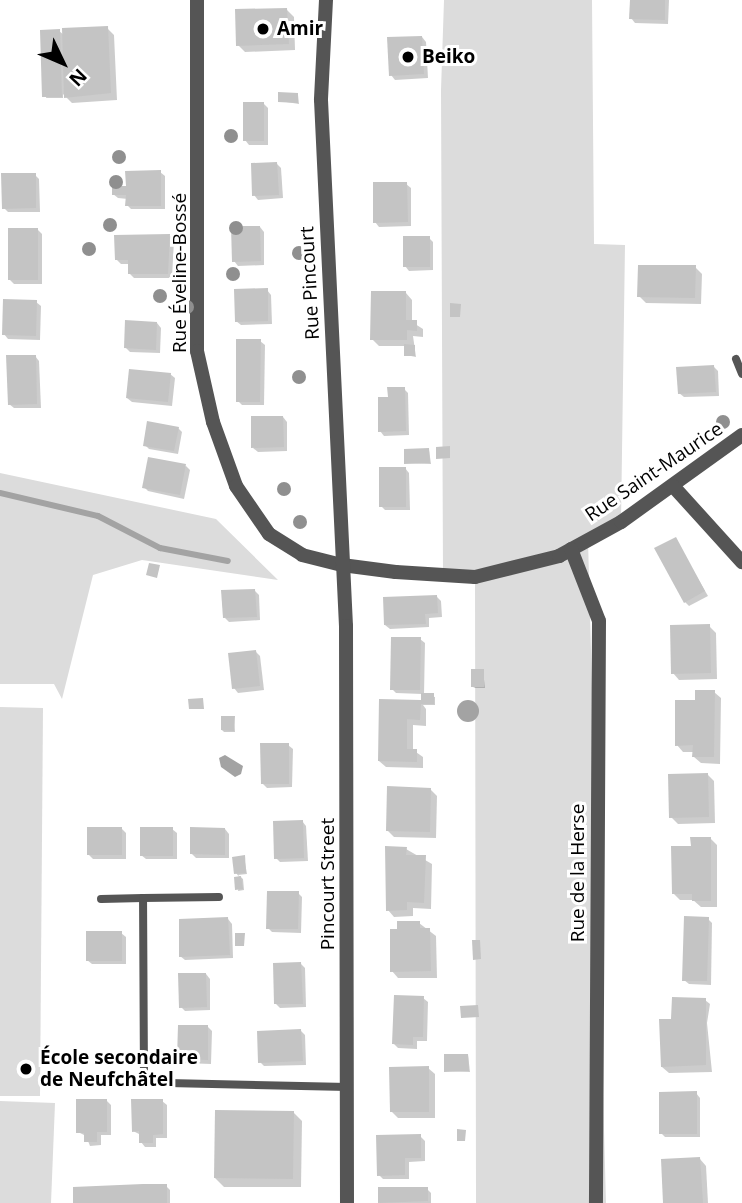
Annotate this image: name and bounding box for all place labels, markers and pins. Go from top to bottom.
place label: Amir [277,18,323,40]
marker: Amir [255,21,271,37]
place label: Beiko [422,46,475,68]
marker: Beiko [400,49,416,65]
place label: École secondaire de Neufchâtel [40,1047,198,1091]
marker: École secondaire de Neufchâtel [18,1061,34,1077]

